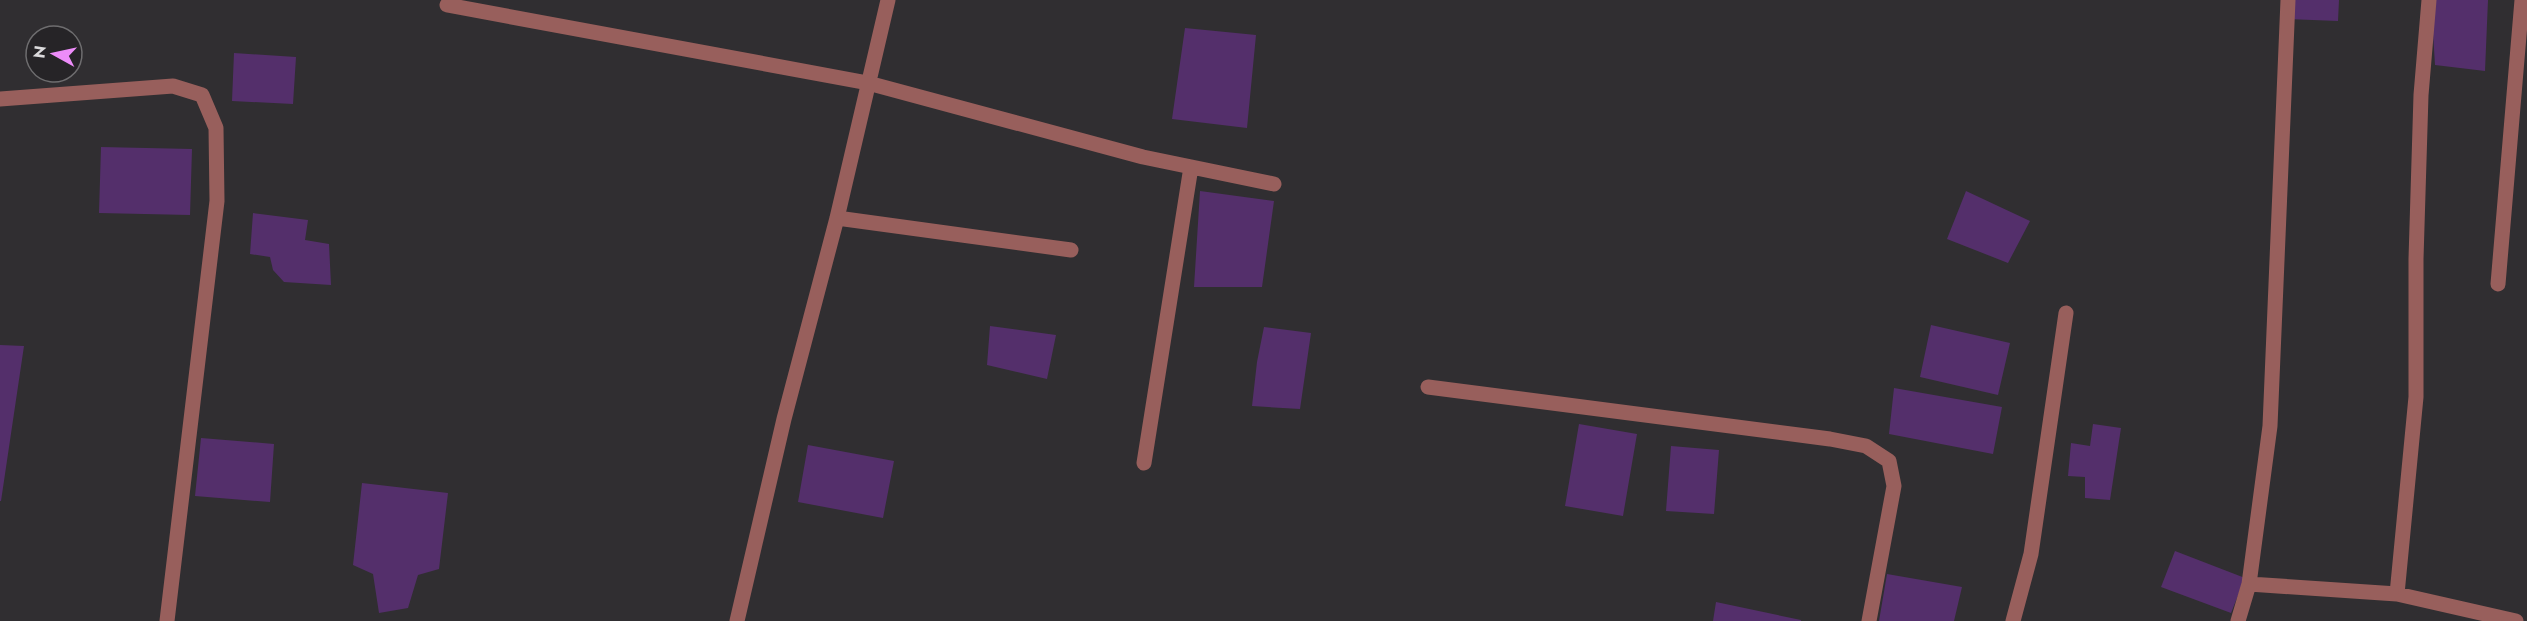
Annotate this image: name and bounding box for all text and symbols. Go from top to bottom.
north arrow [24,24,84,84]
text: N [27,44,52,60]

